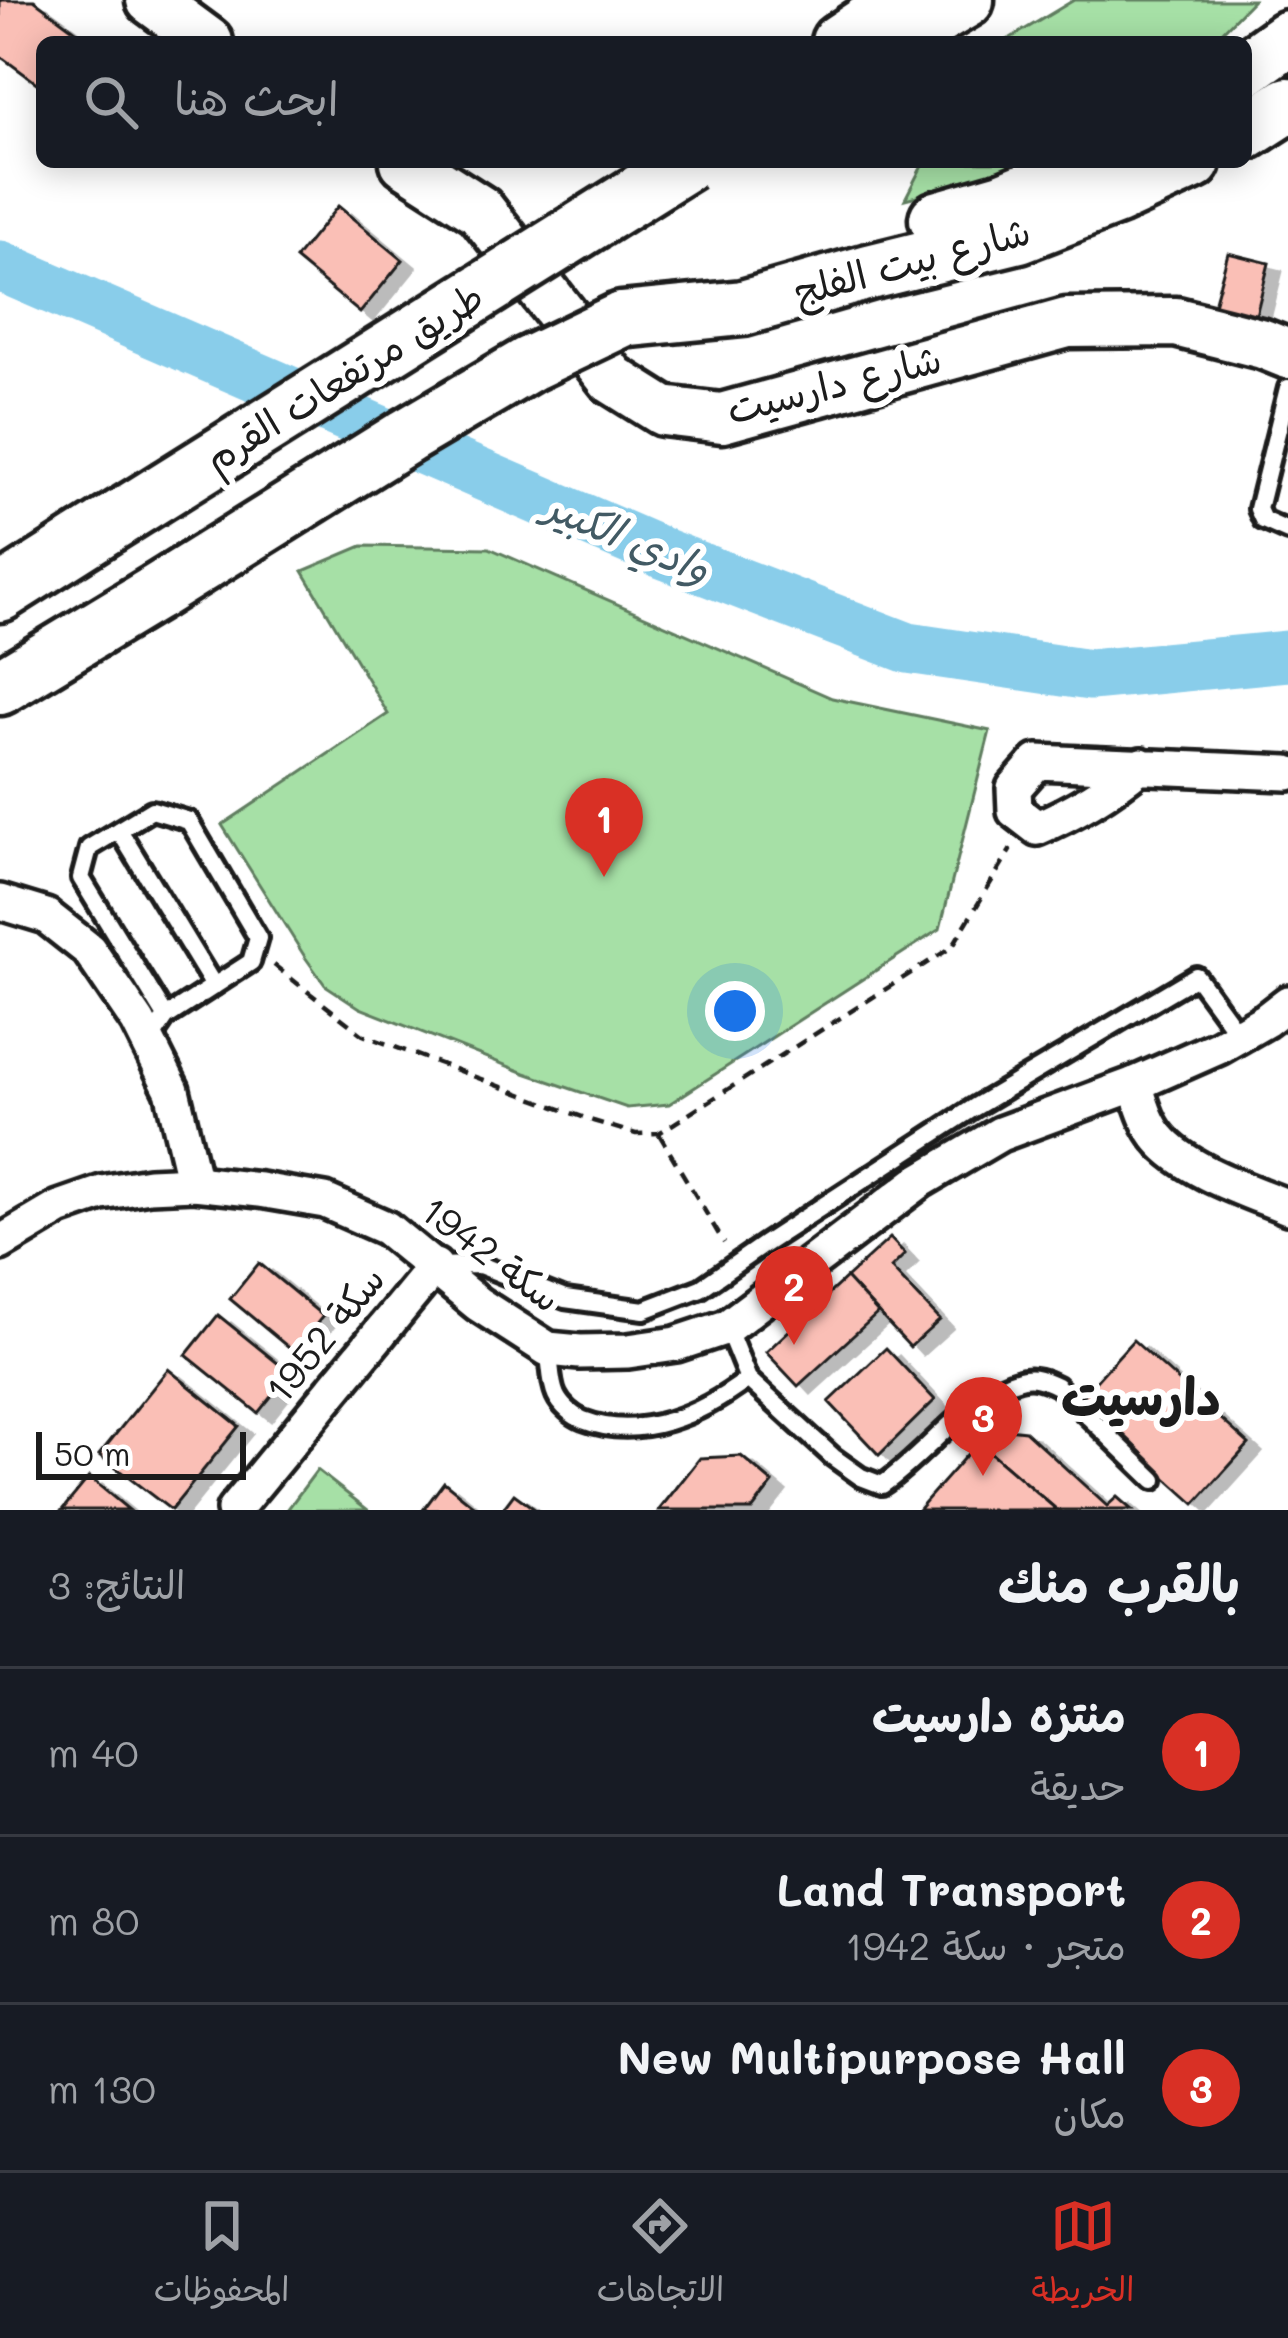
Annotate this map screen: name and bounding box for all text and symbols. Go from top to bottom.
search box [36,36,1252,168]
text: ابحث هنا [174,68,339,126]
icon: search [78,69,144,135]
street label: شارع بيت الفلج [788,203,1037,320]
street label: طريق مرتفعات القرم [194,269,496,487]
street label: شارع دارسيت [721,331,947,438]
water label: وادي الكبير [532,475,720,600]
pin: 1 [565,778,643,877]
your location [705,981,765,1041]
street label: سكة 1942 [412,1184,572,1322]
pin: 2 [755,1246,833,1345]
street label: سكة 1952 [253,1254,395,1412]
district label: دارسيت [1061,1361,1221,1428]
pin: 3 [944,1377,1022,1476]
scale bar [36,1426,246,1479]
text: 50 m [54,1431,130,1474]
text: بالقرب منك [998,1548,1240,1615]
text: النتائج: 3 [48,1558,185,1609]
text: منتزه دارسيت [872,1685,1126,1743]
text: 40 m [48,1726,139,1777]
text: 1 [1192,1726,1210,1777]
text: حديقة [1030,1759,1126,1810]
text: Land Transport [776,1859,1126,1917]
text: 80 m [48,1894,139,1945]
text: 2 [1190,1894,1212,1945]
text: متجر · سكة 1942 [845,1919,1126,1970]
text: New Multipurpose Hall [618,2027,1126,2085]
text: 130 m [48,2062,156,2113]
text: 3 [1189,2062,1213,2113]
text: مكان [1054,2087,1126,2138]
tab: المحفوظات [154,2193,290,2319]
tab: الاتجاهات [597,2193,724,2319]
tab: الخريطة [1031,2193,1134,2319]

